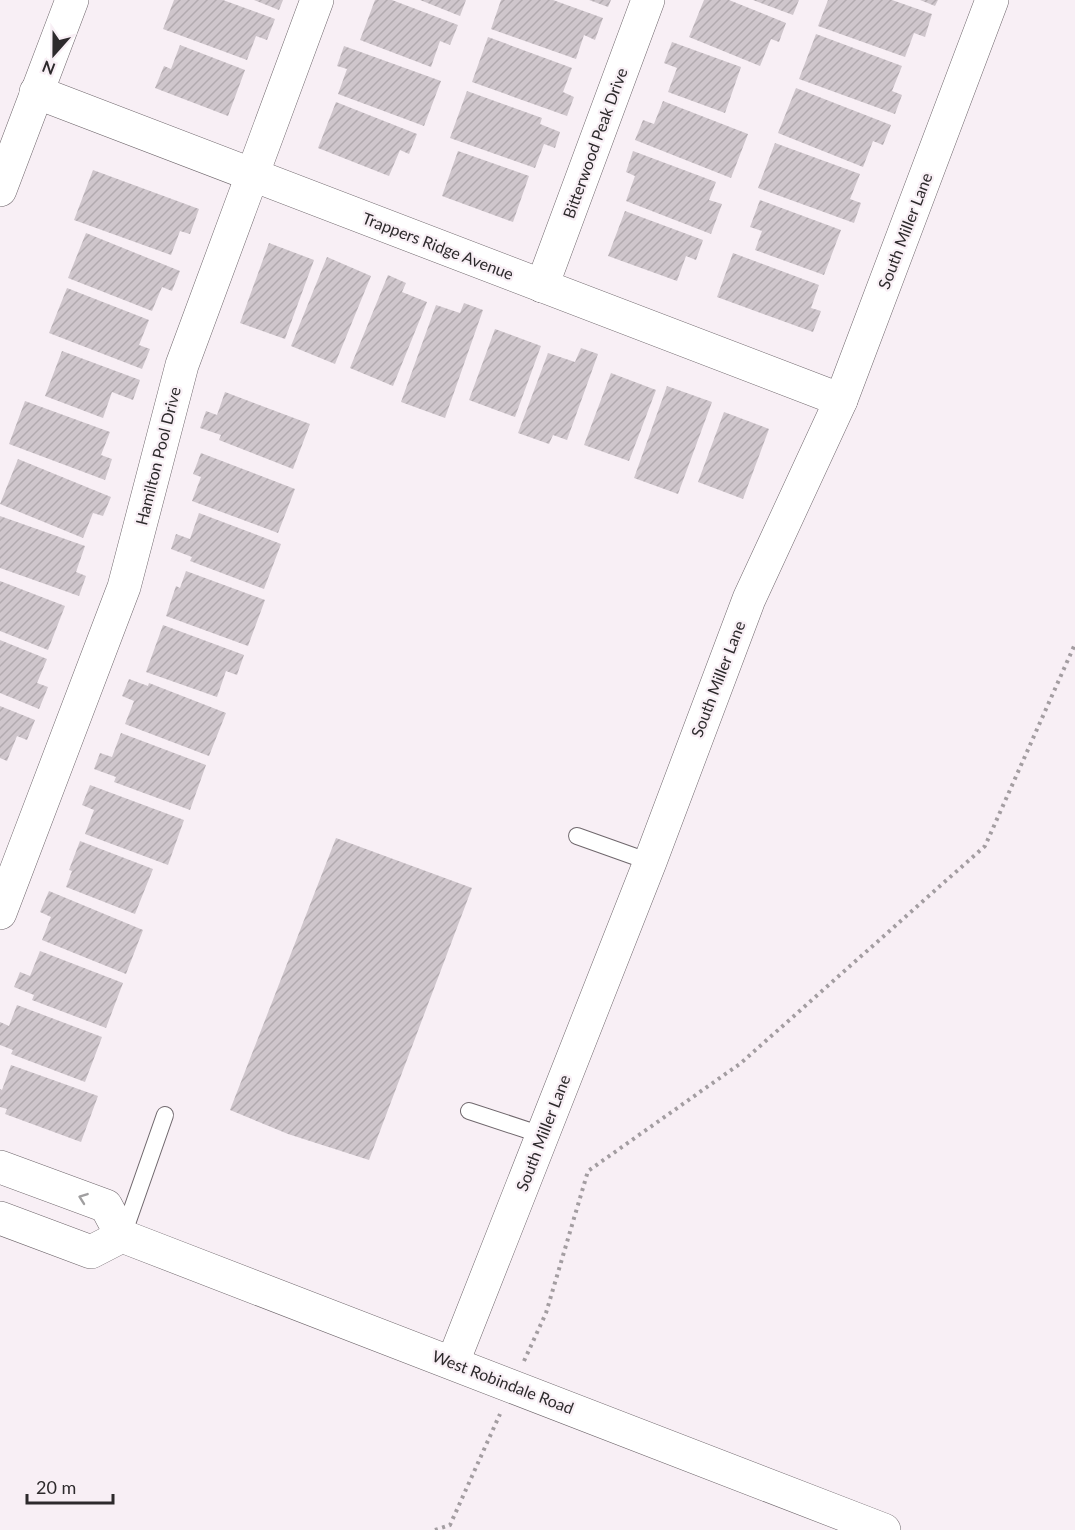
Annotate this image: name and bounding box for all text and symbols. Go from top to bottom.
north arrow [24,24,84,84]
text: N [39,57,58,80]
street label: Bitterwood Peak Drive [558,65,631,221]
street label: South Miller Lane [874,170,935,292]
street label: Trappers Ridge Avenue [360,208,516,283]
street label: Hamilton Pool Drive [131,385,184,527]
street label: South Miller Lane [687,618,748,740]
street label: South Miller Lane [512,1072,573,1194]
one-way arrow [78,1193,89,1205]
street label: West Robindale Road [430,1346,577,1417]
scale bar [27,1467,112,1505]
text: 20 m [36,1476,76,1498]

